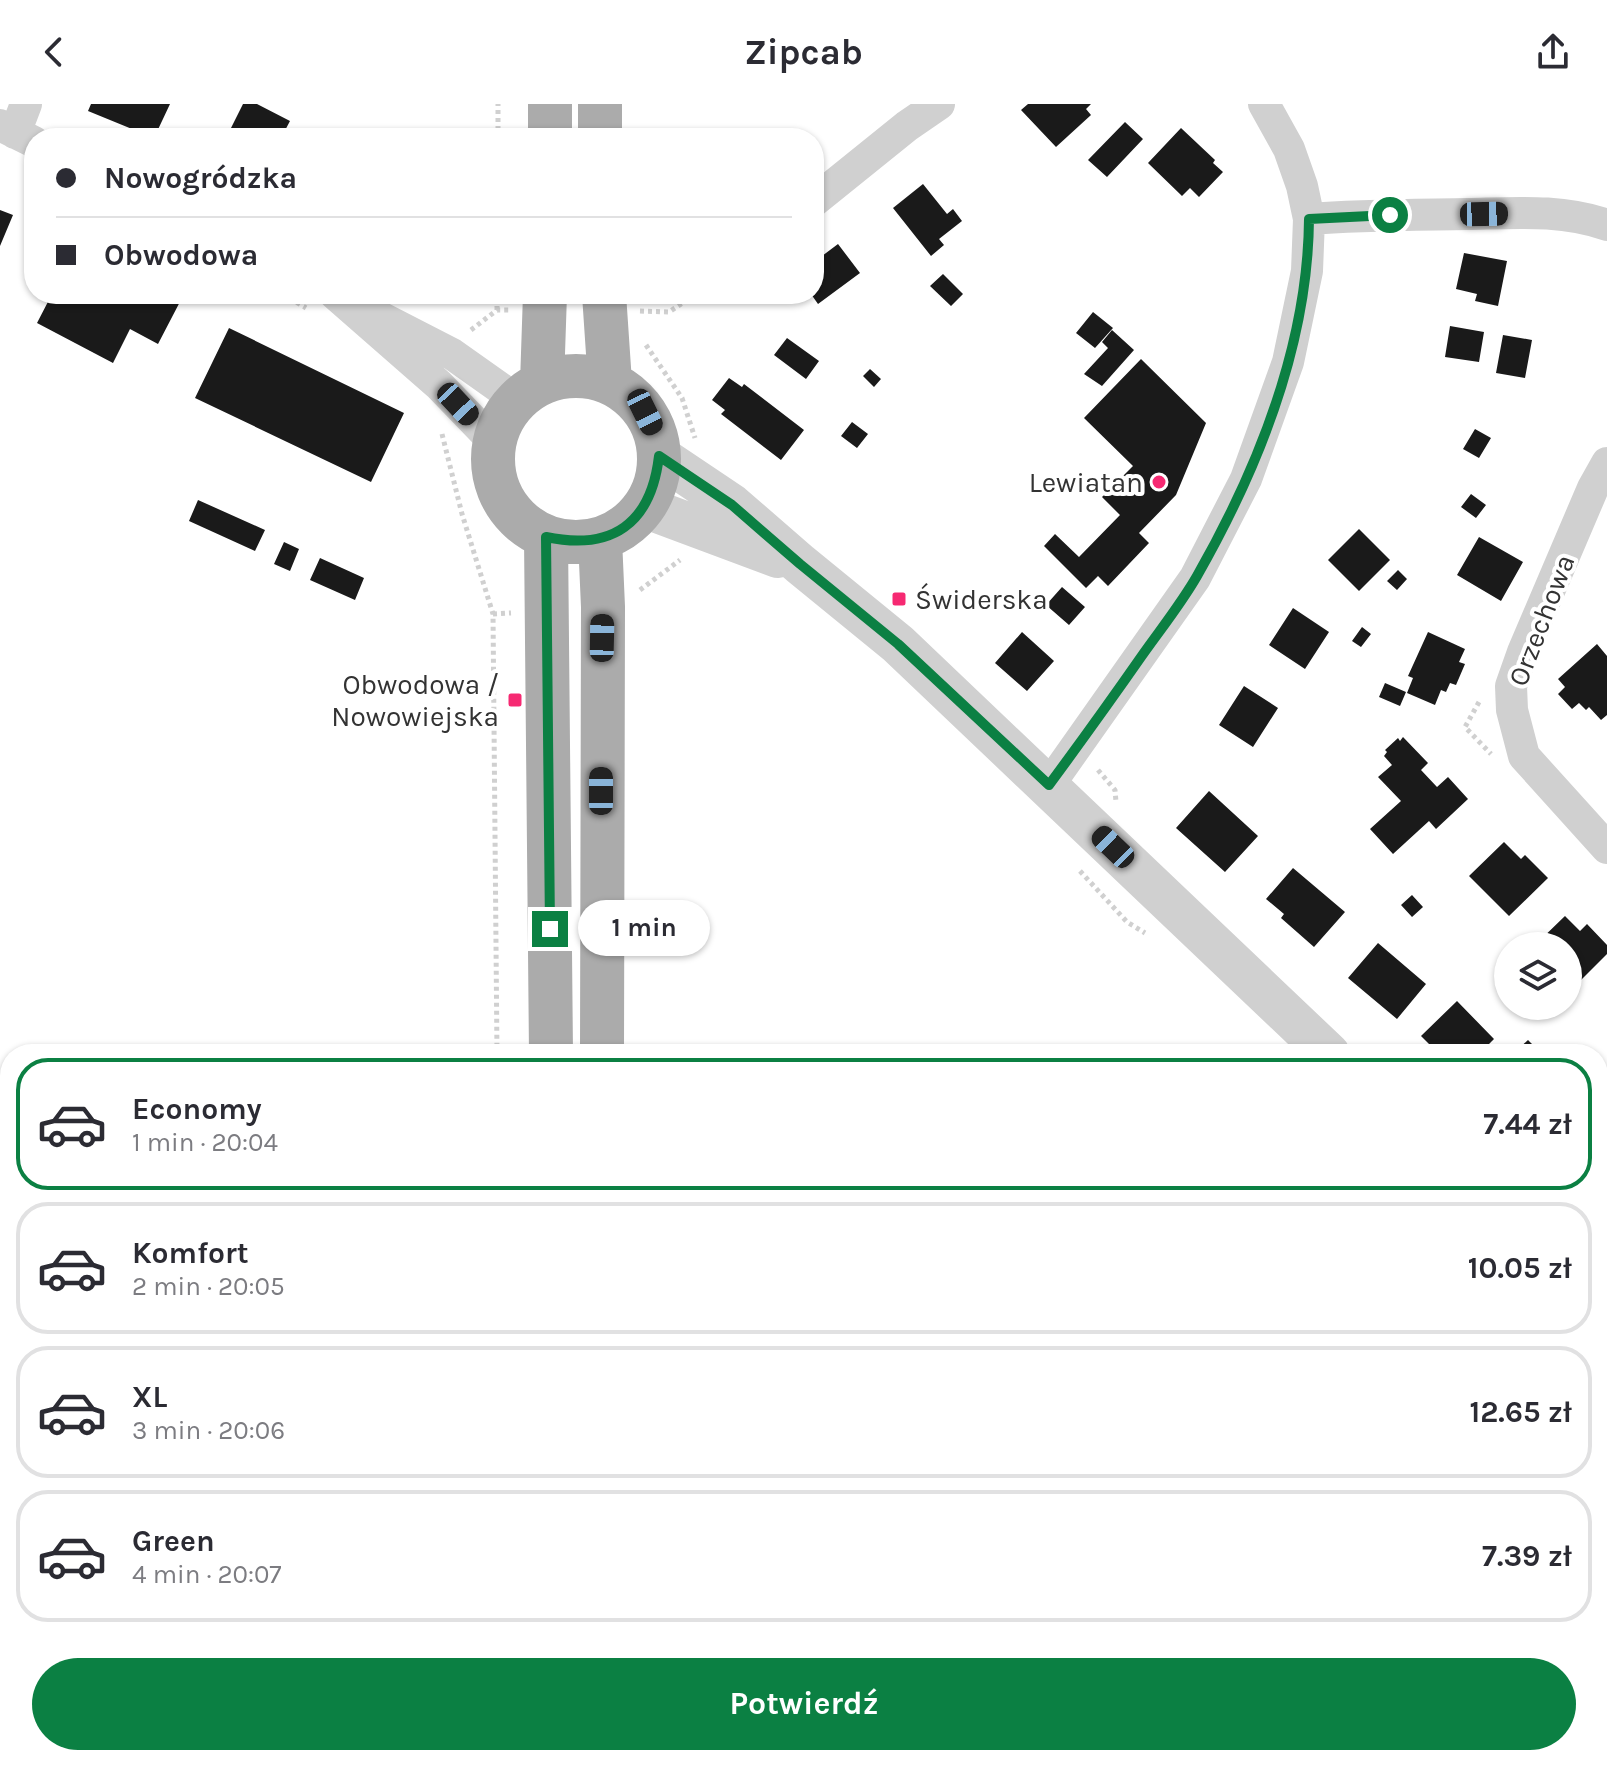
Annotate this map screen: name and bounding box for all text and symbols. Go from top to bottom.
icon: back [32,30,76,74]
icon: share [1531,30,1575,74]
text: Zipcab [744,31,863,73]
text: Nowogródzka [104,160,297,196]
route start [1372,197,1408,233]
car [1460,202,1508,226]
text: Obwodowa [104,237,258,273]
car [433,378,483,430]
car [624,385,666,439]
place label: Lewiatan [1029,466,1143,499]
marker: Lewiatan [1150,473,1168,491]
street label: Orzechowa [1501,550,1582,691]
place label: Świderska [915,583,1048,616]
marker: Świderska [890,590,908,608]
car [590,614,614,662]
place label: Obwodowa / Nowowiejska [331,668,499,733]
marker: Obwodowa / Nowowiejska [506,691,524,709]
car [589,767,613,815]
car [1087,822,1139,872]
callout: 1 min [578,901,710,957]
route end [532,911,568,947]
text: 1 min [611,912,677,943]
map controls [1494,932,1582,1020]
button: layers [1494,932,1582,1020]
icon: car [36,1088,108,1160]
text: Economy [132,1091,262,1127]
text: 7.44 zł [1483,1106,1572,1142]
text: 1 min · 20:04 [132,1127,278,1158]
icon: car [36,1232,108,1304]
text: Komfort [132,1235,249,1271]
text: 10.05 zł [1468,1250,1572,1286]
text: 2 min · 20:05 [132,1271,285,1302]
icon: car [36,1376,108,1448]
text: XL [132,1379,167,1415]
text: 12.65 zł [1469,1394,1572,1430]
text: 3 min · 20:06 [132,1415,285,1446]
icon: car [36,1520,108,1592]
text: Green [132,1523,215,1559]
text: 7.39 zł [1482,1538,1572,1574]
text: 4 min · 20:07 [132,1559,282,1590]
button: Potwierdź [32,1658,1576,1750]

